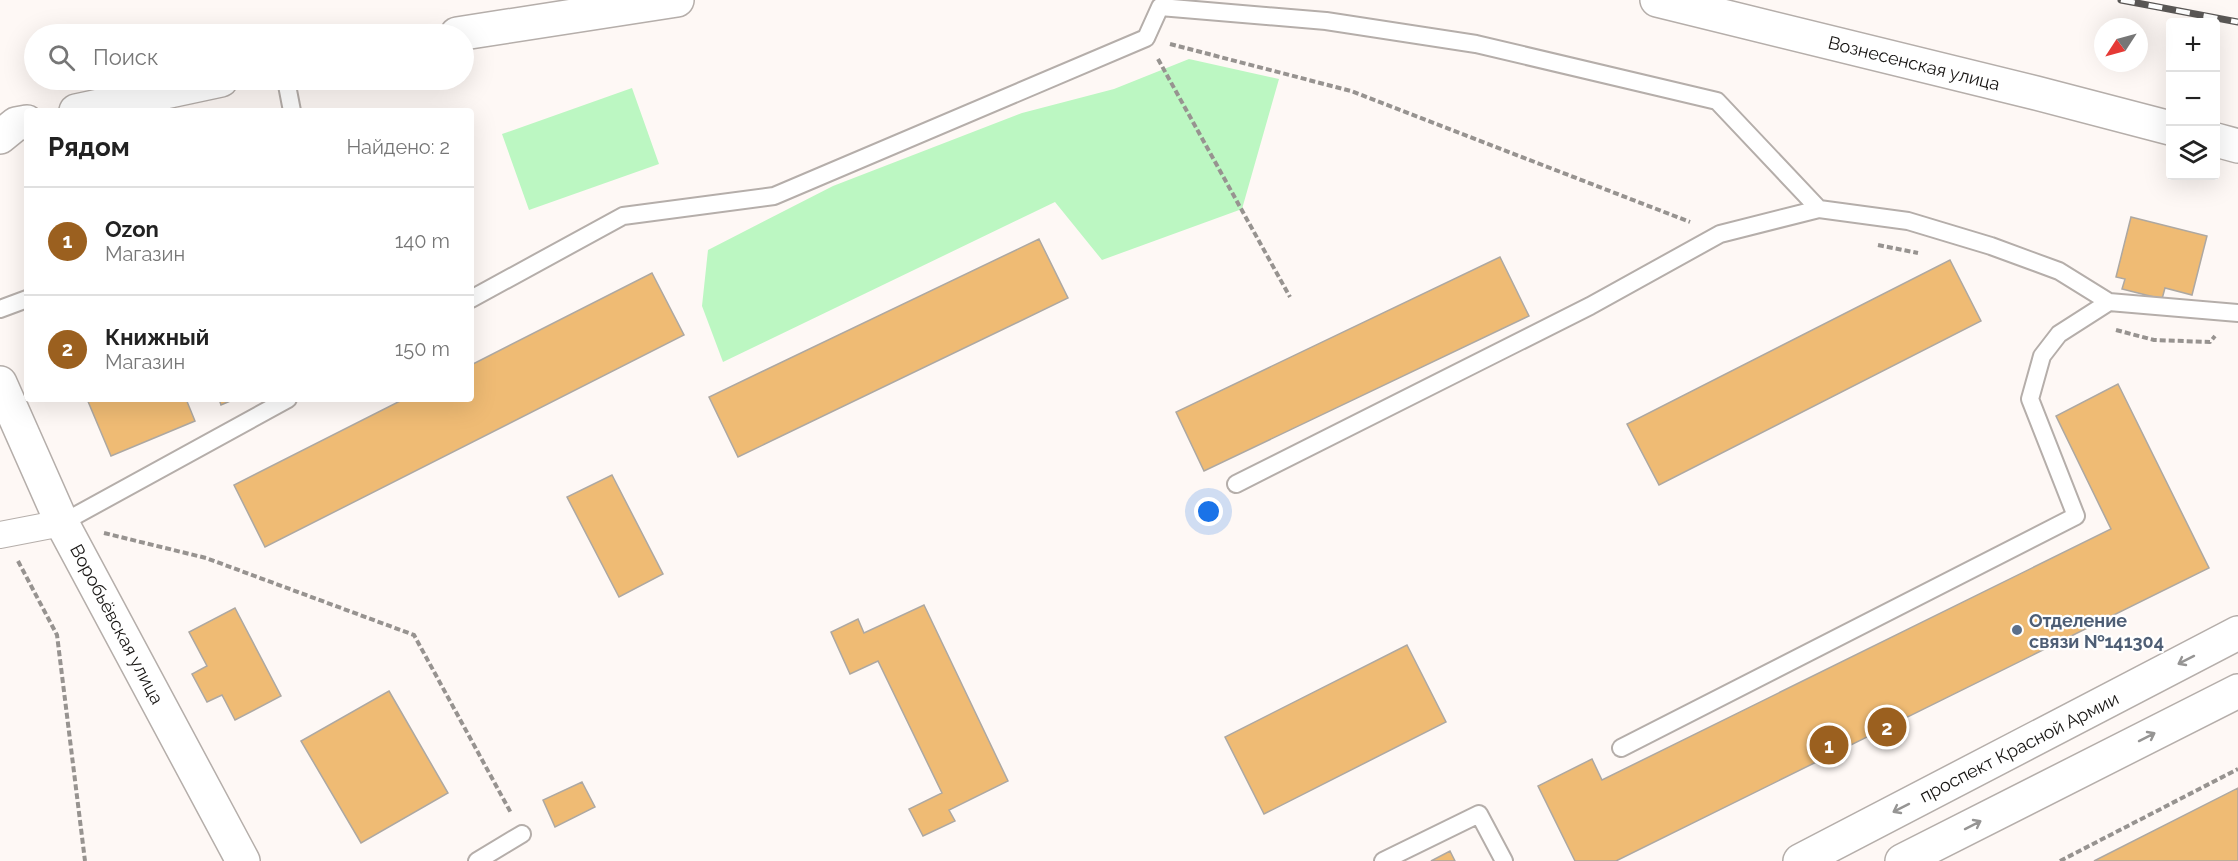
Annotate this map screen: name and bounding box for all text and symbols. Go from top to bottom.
north arrow [2094,18,2148,72]
map controls [2166,18,2220,180]
button: + [2166,18,2220,72]
search box [24,24,474,90]
street label: Вознесенская улица [1826,31,2002,95]
icon: search [45,41,78,74]
text: Поиск [93,44,158,70]
button: − [2166,72,2220,126]
button: layers [2166,126,2220,180]
text: Рядом [48,132,130,162]
text: Найдено: 2 [346,135,450,159]
text: Ozon [105,216,159,242]
text: 1 [63,229,72,253]
text: 140 m [395,229,450,253]
text: Магазин [105,242,185,266]
text: Книжный [105,324,209,350]
text: 2 [62,337,73,361]
text: 150 m [395,337,450,361]
text: Магазин [105,350,185,374]
your location [1194,497,1223,526]
street label: Воробьёвская улица [66,541,168,707]
place label: Отделение связи №141304 [2029,610,2164,652]
marker: Отделение связи №141304 [2010,623,2024,637]
one-way arrow [2177,655,2195,667]
street label: проспект Красной Армии [1916,688,2122,806]
pin: 2 [1868,704,1906,750]
pin: 1 [1810,722,1848,768]
one-way arrow [2137,731,2155,742]
one-way arrow [1893,803,1911,815]
one-way arrow [1963,819,1981,830]

